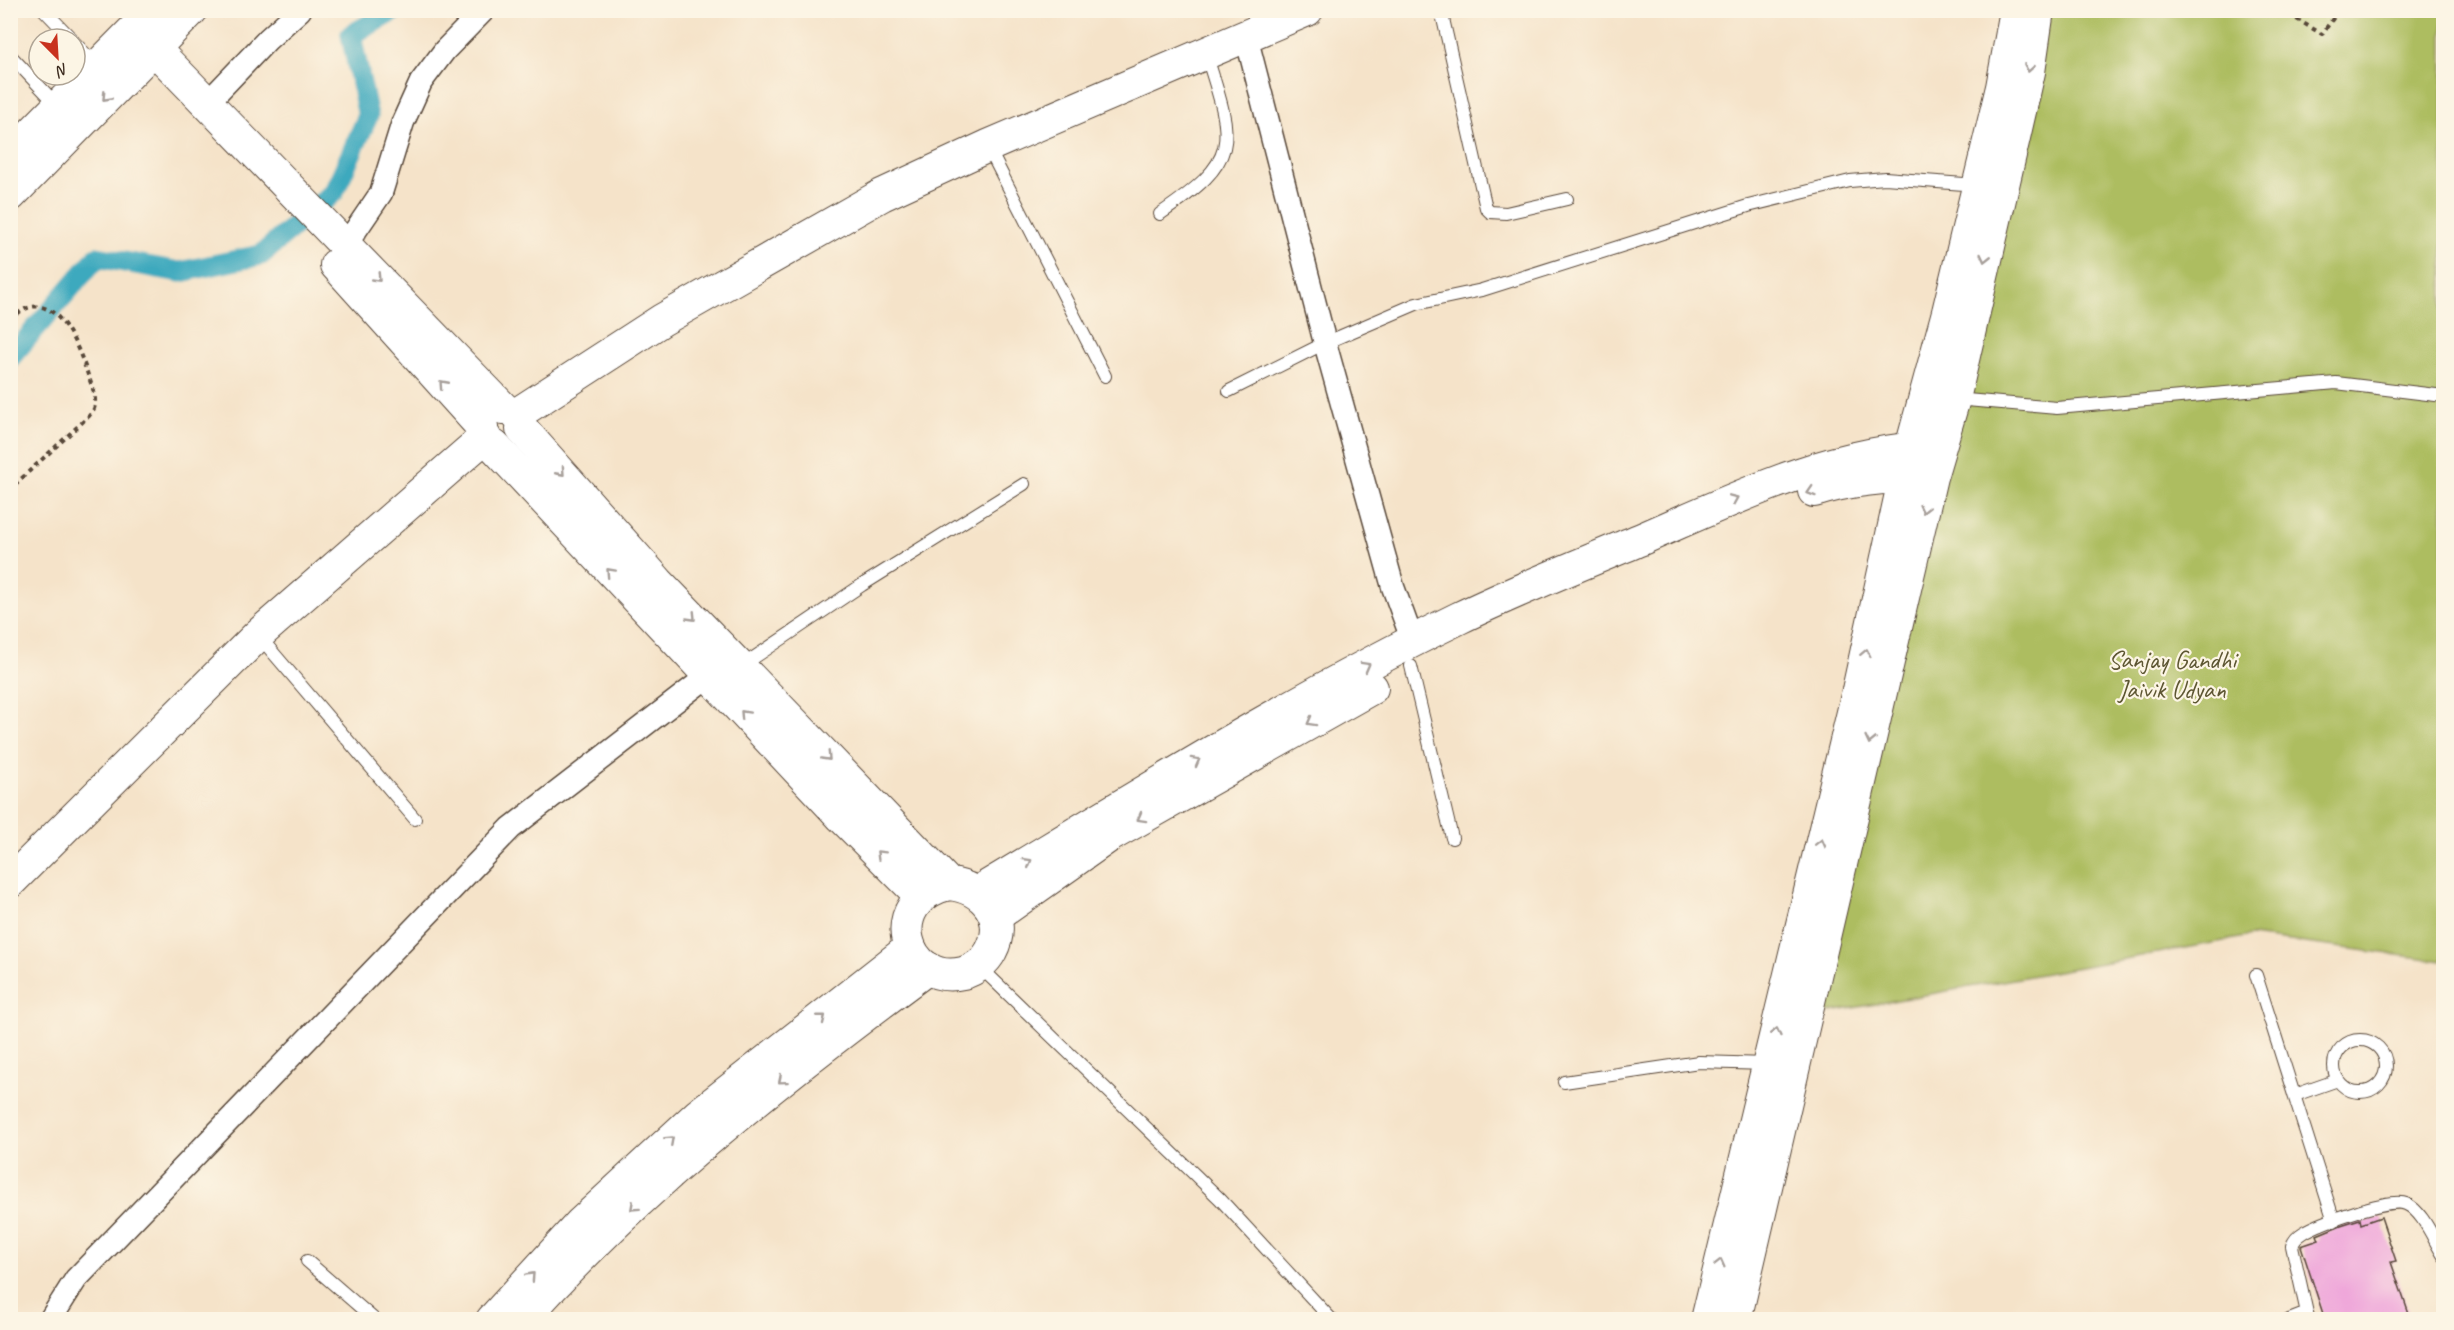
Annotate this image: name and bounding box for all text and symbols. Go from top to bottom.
north arrow [27,27,87,87]
text: N [51,59,71,82]
one-way arrow [2023,63,2036,73]
one-way arrow [103,90,114,101]
one-way arrow [1980,253,1993,263]
one-way arrow [370,272,381,282]
one-way arrow [439,380,450,390]
one-way arrow [554,465,565,476]
one-way arrow [1806,484,1817,497]
one-way arrow [1728,494,1739,506]
one-way arrow [1918,504,1931,514]
one-way arrow [607,569,618,580]
one-way arrow [685,610,696,620]
park label: Sanjay Gandhi Jaivik Udyan [2108,643,2239,706]
one-way arrow [1859,648,1872,658]
one-way arrow [1360,662,1370,674]
one-way arrow [741,710,752,721]
one-way arrow [1307,715,1317,727]
one-way arrow [1864,734,1877,744]
one-way arrow [820,751,831,761]
one-way arrow [1189,757,1200,768]
one-way arrow [1137,811,1147,823]
one-way arrow [1814,838,1827,848]
one-way arrow [876,851,887,862]
one-way arrow [1022,857,1032,869]
one-way arrow [815,1014,826,1025]
one-way arrow [1768,1027,1781,1037]
one-way arrow [778,1073,789,1084]
one-way arrow [664,1136,674,1147]
one-way arrow [630,1200,640,1211]
one-way arrow [1713,1258,1726,1268]
one-way arrow [524,1273,535,1283]

